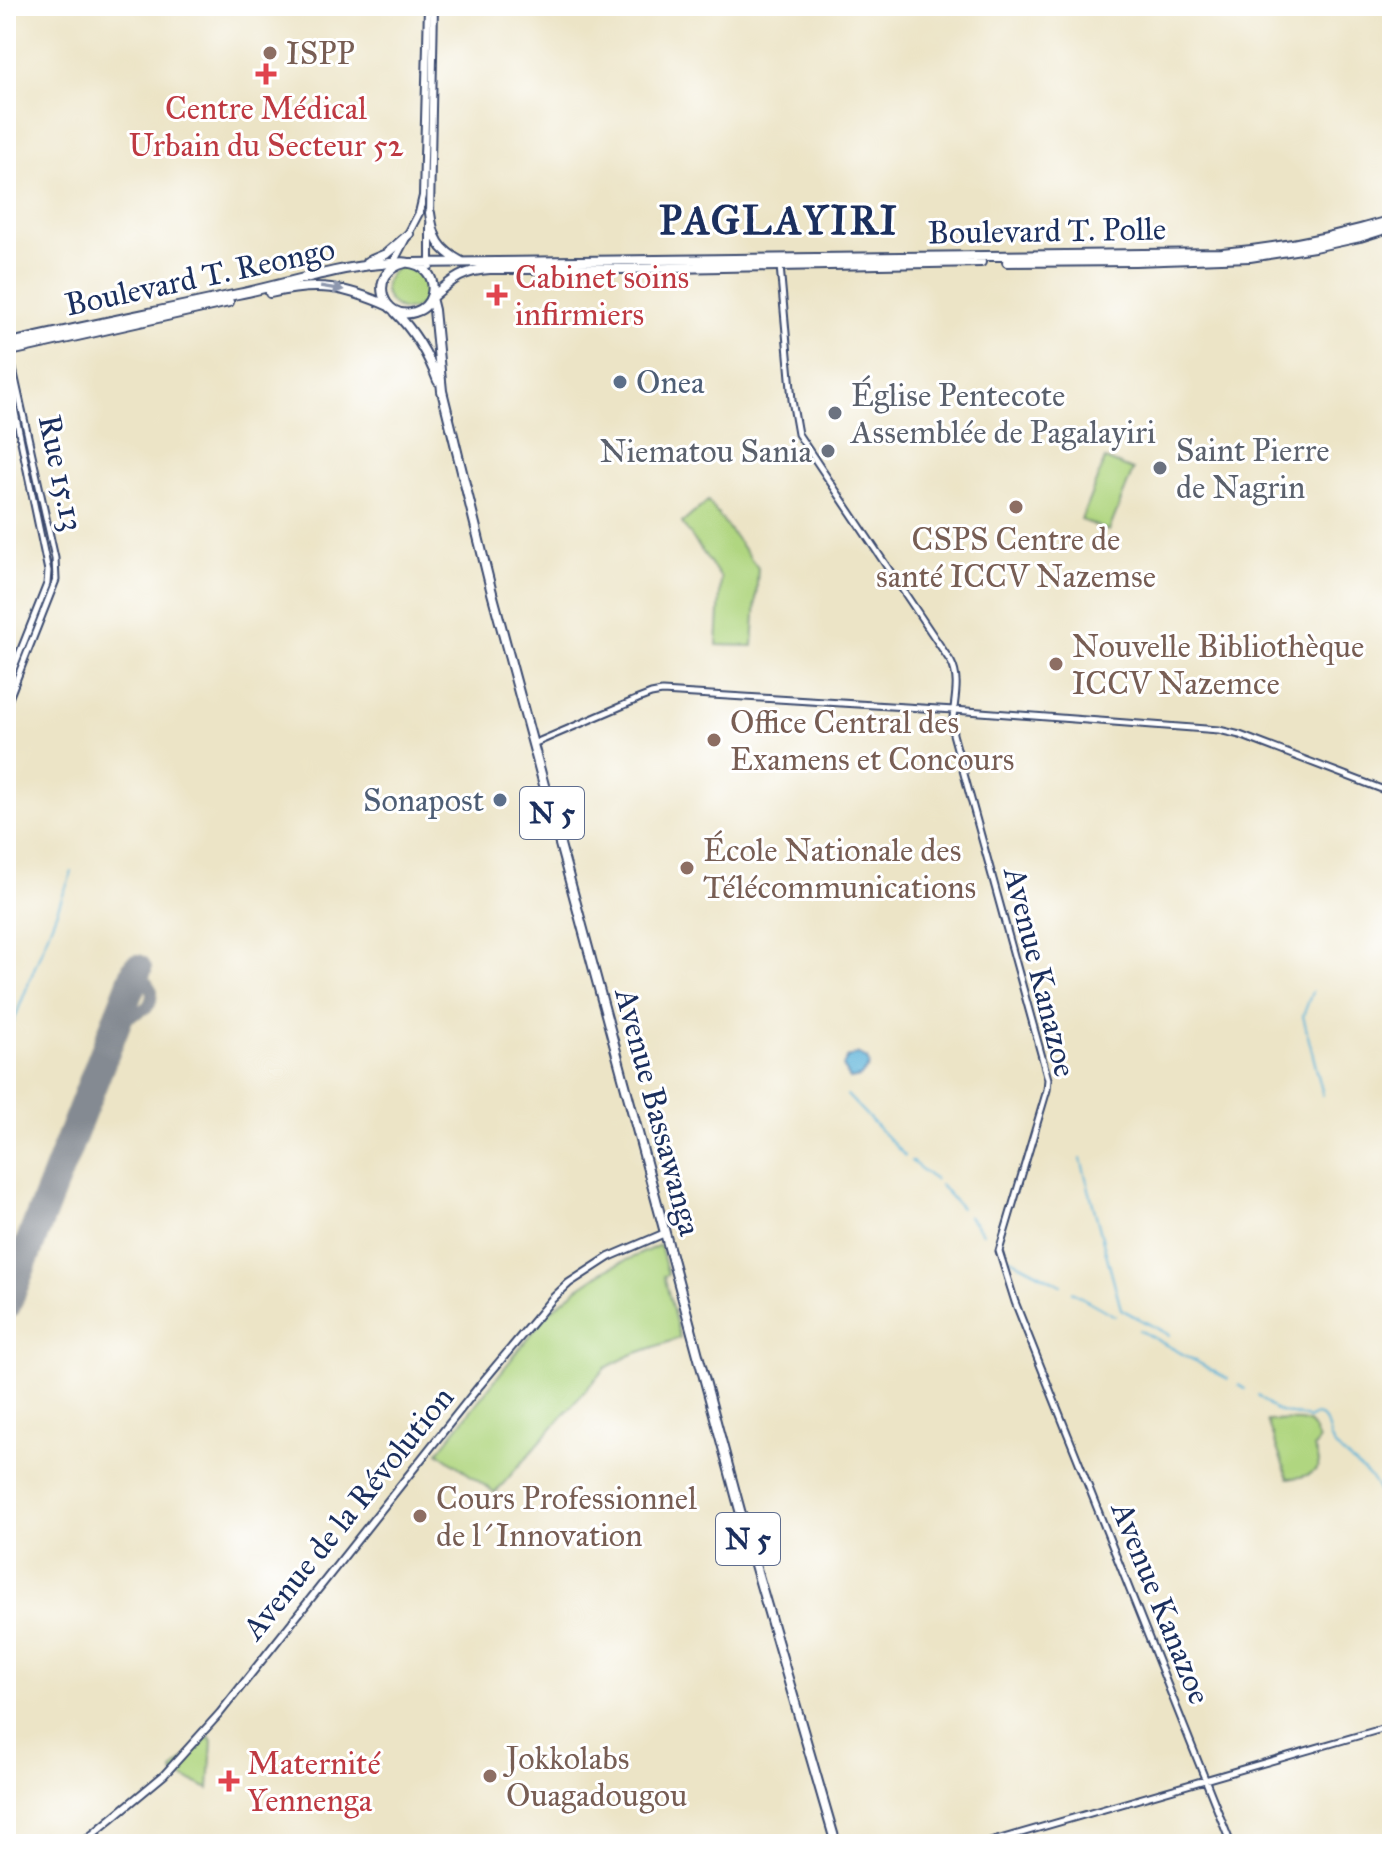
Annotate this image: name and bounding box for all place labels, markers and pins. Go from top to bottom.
place label: ISPP [286,34,355,73]
marker: ISPP [261,44,279,62]
marker: Centre Médical Urbain du Secteur 52 [255,63,277,85]
place label: Centre Médical Urbain du Secteur 52 [128,89,404,165]
place label: Cabinet soins infirmiers [515,258,689,334]
marker: Cabinet soins infirmiers [486,284,508,306]
place label: Onea [636,363,705,402]
marker: Onea [611,373,629,391]
place label: Église Pentecote Assemblée de Pagalayiri [849,375,1156,452]
marker: Église Pentecote Assemblée de Pagalayiri [826,404,844,422]
place label: Saint Pierre de Nagrin [1176,431,1330,507]
place label: Niematou Sania [599,432,812,471]
marker: Niematou Sania [819,442,837,460]
marker: Saint Pierre de Nagrin [1151,459,1169,477]
marker: CSPS Centre de santé ICCV Nazemse [1007,498,1025,516]
place label: CSPS Centre de santé ICCV Nazemse [876,520,1156,596]
place label: Nouvelle Bibliothèque ICCV Nazemce [1072,627,1364,703]
marker: Nouvelle Bibliothèque ICCV Nazemce [1047,655,1065,673]
place label: Office Central des Examens et Concours [730,703,1014,779]
marker: Office Central des Examens et Concours [705,731,723,749]
place label: Sonapost [363,781,484,820]
marker: Sonapost [491,791,509,809]
place label: École Nationale des Télécommunications [703,830,976,907]
marker: École Nationale des Télécommunications [678,859,696,877]
place label: Cours Professionnel de l´Innovation [436,1479,697,1555]
marker: Cours Professionnel de l´Innovation [411,1507,429,1525]
place label: Jokkolabs Ouagadougou [503,1739,687,1815]
place label: Maternité Yennenga [247,1744,381,1820]
marker: Jokkolabs Ouagadougou [481,1767,499,1785]
marker: Maternité Yennenga [218,1770,240,1792]

